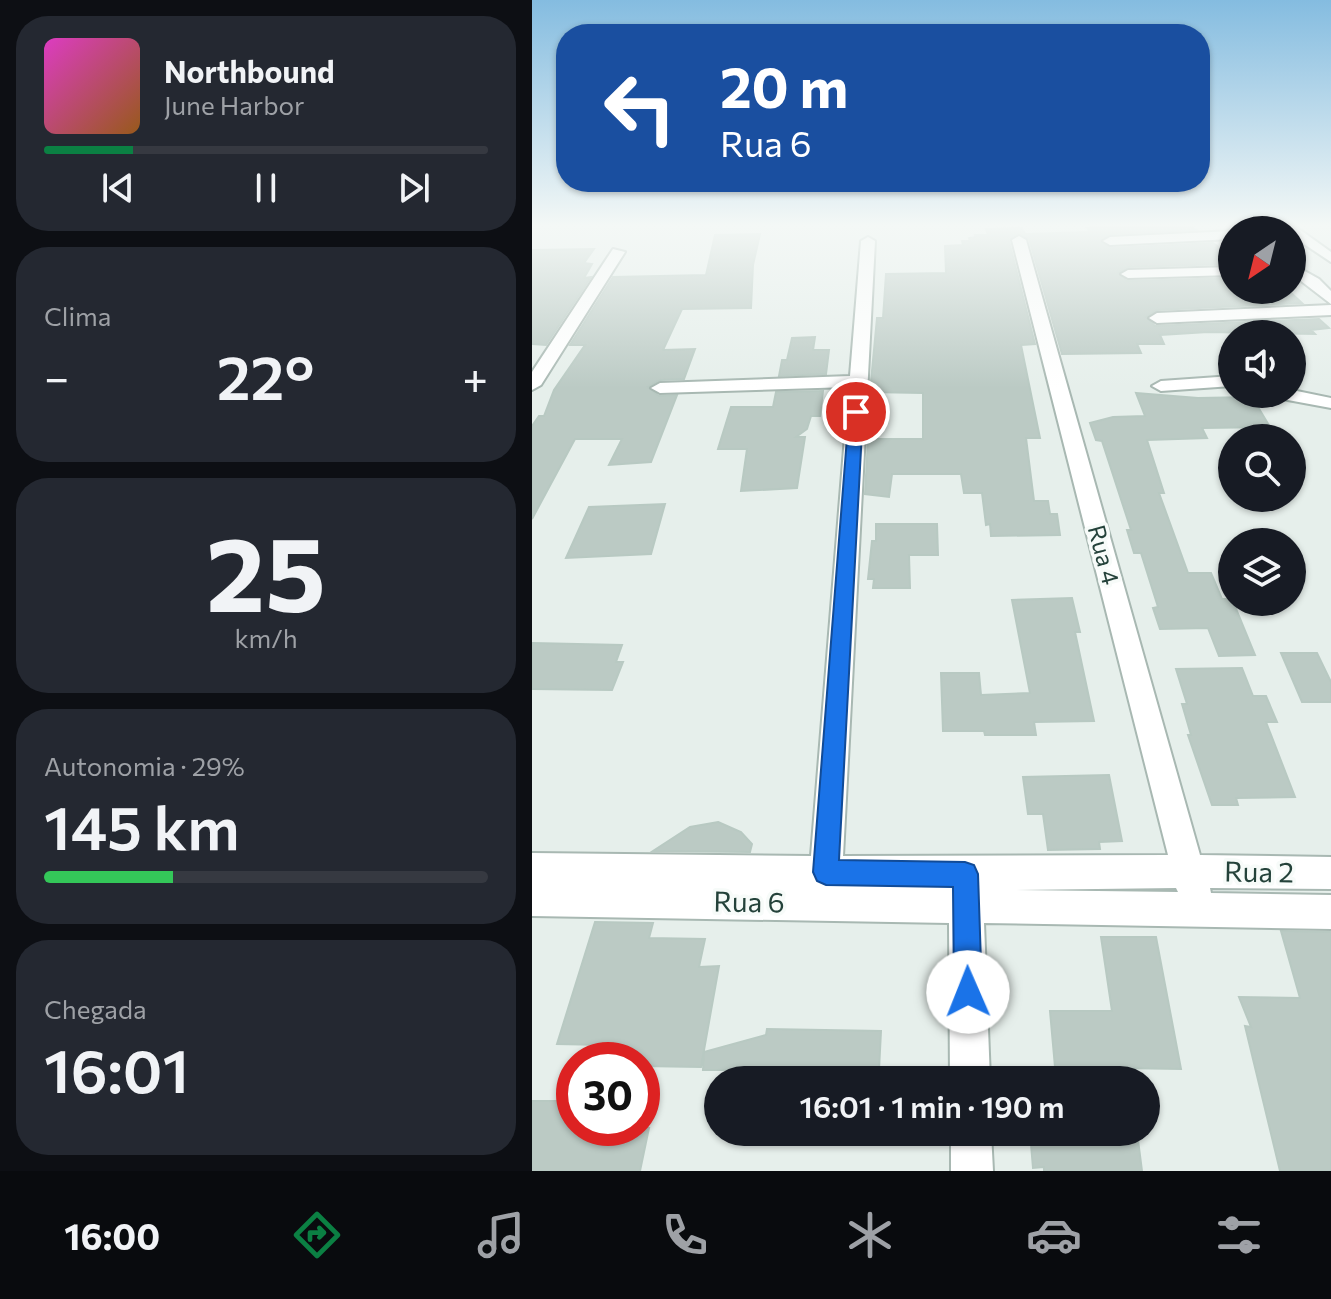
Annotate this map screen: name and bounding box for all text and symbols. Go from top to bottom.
text: 20 m [720,51,848,120]
text: Northbound [164,52,335,89]
icon: left [588,56,692,160]
text: June Harbor [164,89,304,120]
text: Rua 6 [720,120,812,164]
icon: previous [96,166,140,210]
icon: pause [244,166,288,210]
icon: next [392,166,436,210]
north arrow [1218,216,1306,304]
map controls [1218,216,1306,616]
text: Clima [44,300,111,331]
button: sound [1218,320,1306,408]
text: 22° [217,339,314,412]
text: − [44,349,69,403]
text: + [462,349,488,403]
pin [822,378,890,446]
icon: arrive [834,390,878,434]
button: search [1218,424,1306,512]
text: 25 [206,506,326,633]
street label: Rua 4 [1083,521,1126,588]
button: layers [1218,528,1306,616]
text: km/h [234,622,298,653]
text: Autonomia · 29% [44,750,245,781]
text: 145 km [44,789,240,862]
street label: Rua 2 [1224,853,1294,889]
street label: Rua 6 [713,883,785,919]
position arrow [926,950,1010,1034]
text: Chegada [44,993,147,1024]
text: 16:01 [44,1032,189,1105]
speed limit sign: 30 [556,1042,660,1146]
text: 16:01 · 1 min · 190 m [800,1087,1064,1124]
icon: directions [289,1207,345,1263]
icon: music [473,1207,529,1263]
icon: phone [657,1207,713,1263]
icon: climate [842,1207,898,1263]
icon: car [1026,1207,1082,1263]
icon: filters [1211,1207,1267,1263]
text: 16:00 [64,1213,160,1257]

